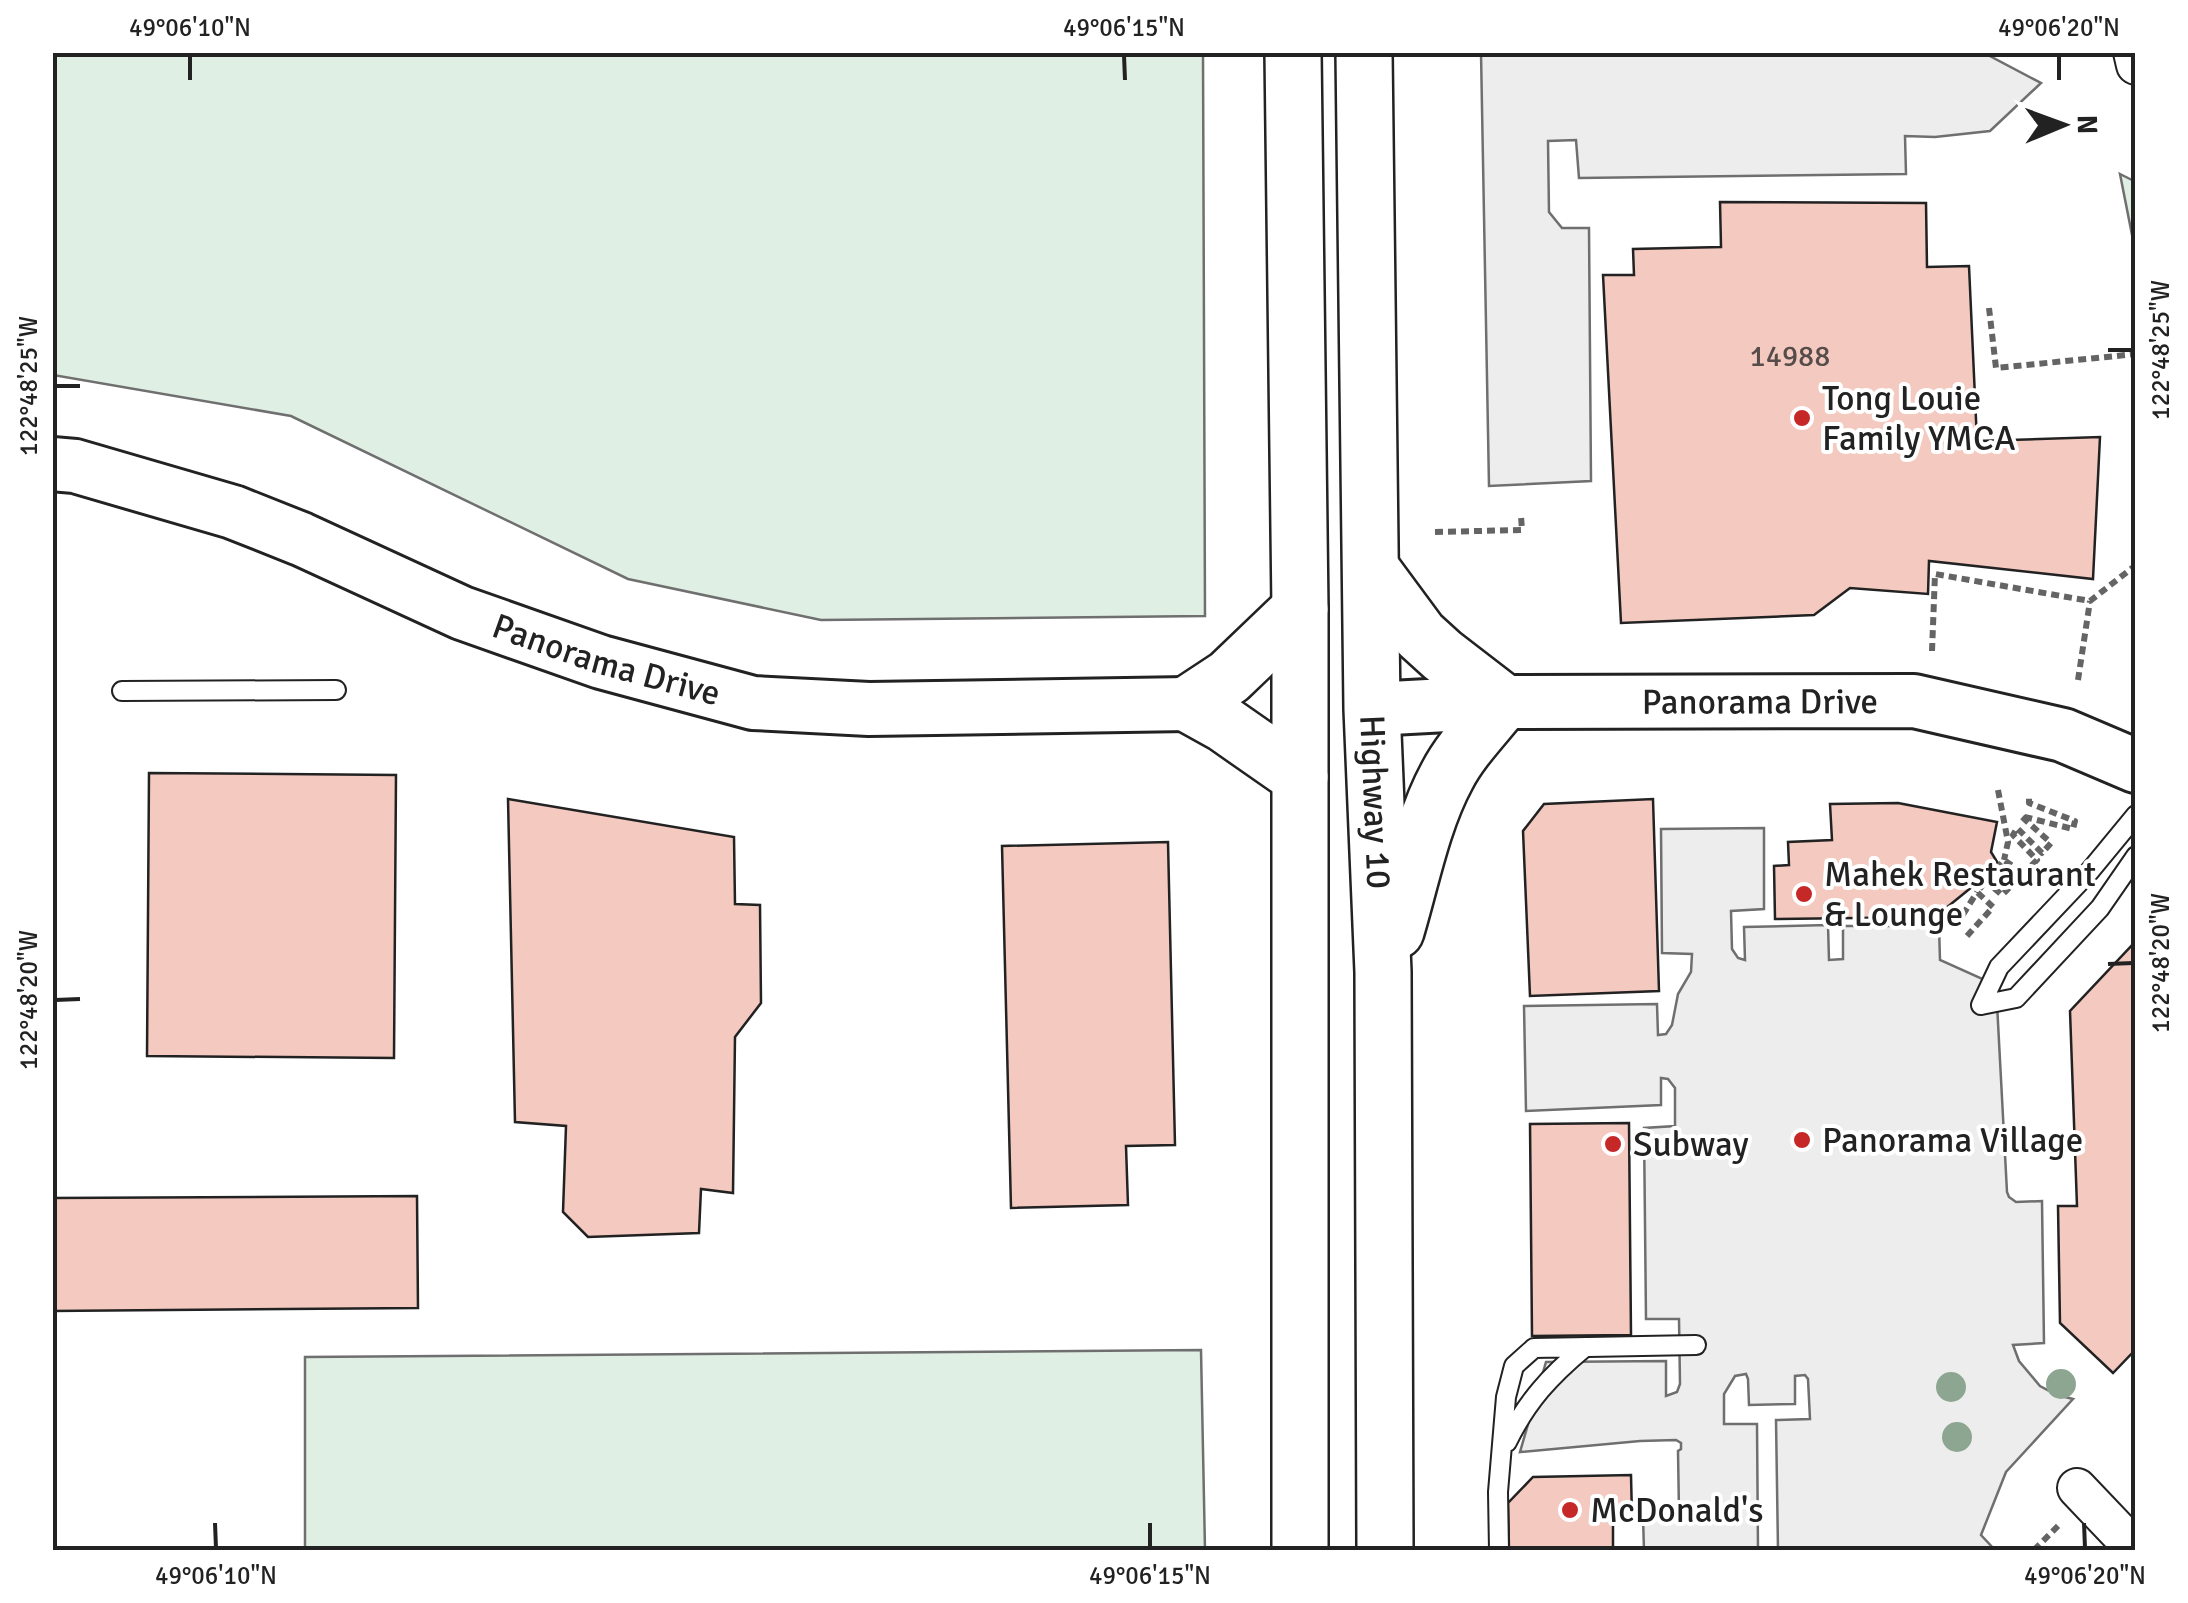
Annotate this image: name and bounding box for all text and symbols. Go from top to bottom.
text: 49°06'10"N [129,12,251,43]
text: 49°06'15"N [1063,12,1185,43]
text: 49°06'20"N [1998,12,2120,43]
north arrow [2013,75,2113,175]
text: N [2070,115,2104,135]
text: 122°48'25"W [2145,280,2176,420]
text: 122°48'25"W [13,316,44,456]
house number: 14988 [1749,338,1831,375]
place label: Tong Louie Family YMCA [1822,377,2016,460]
marker: Tong Louie Family YMCA [1791,407,1813,429]
street label: Panorama Drive [487,604,725,715]
street label: Panorama Drive [1642,680,1878,724]
street label: Highway 10 [1350,714,1401,890]
place label: Mahek Restaurant & Lounge [1824,853,2096,936]
marker: Mahek Restaurant & Lounge [1793,883,1815,905]
text: 122°48'20"W [2145,893,2176,1033]
text: 122°48'20"W [13,930,44,1070]
place label: Panorama Village [1822,1119,2083,1162]
place label: Subway [1633,1123,1749,1166]
marker: Panorama Village [1791,1129,1813,1151]
marker: Subway [1602,1133,1624,1155]
place label: McDonald's [1590,1489,1764,1532]
marker: McDonald's [1559,1499,1581,1521]
text: 49°06'10"N [155,1560,277,1591]
text: 49°06'15"N [1089,1560,1211,1591]
text: 49°06'20"N [2024,1560,2146,1591]

